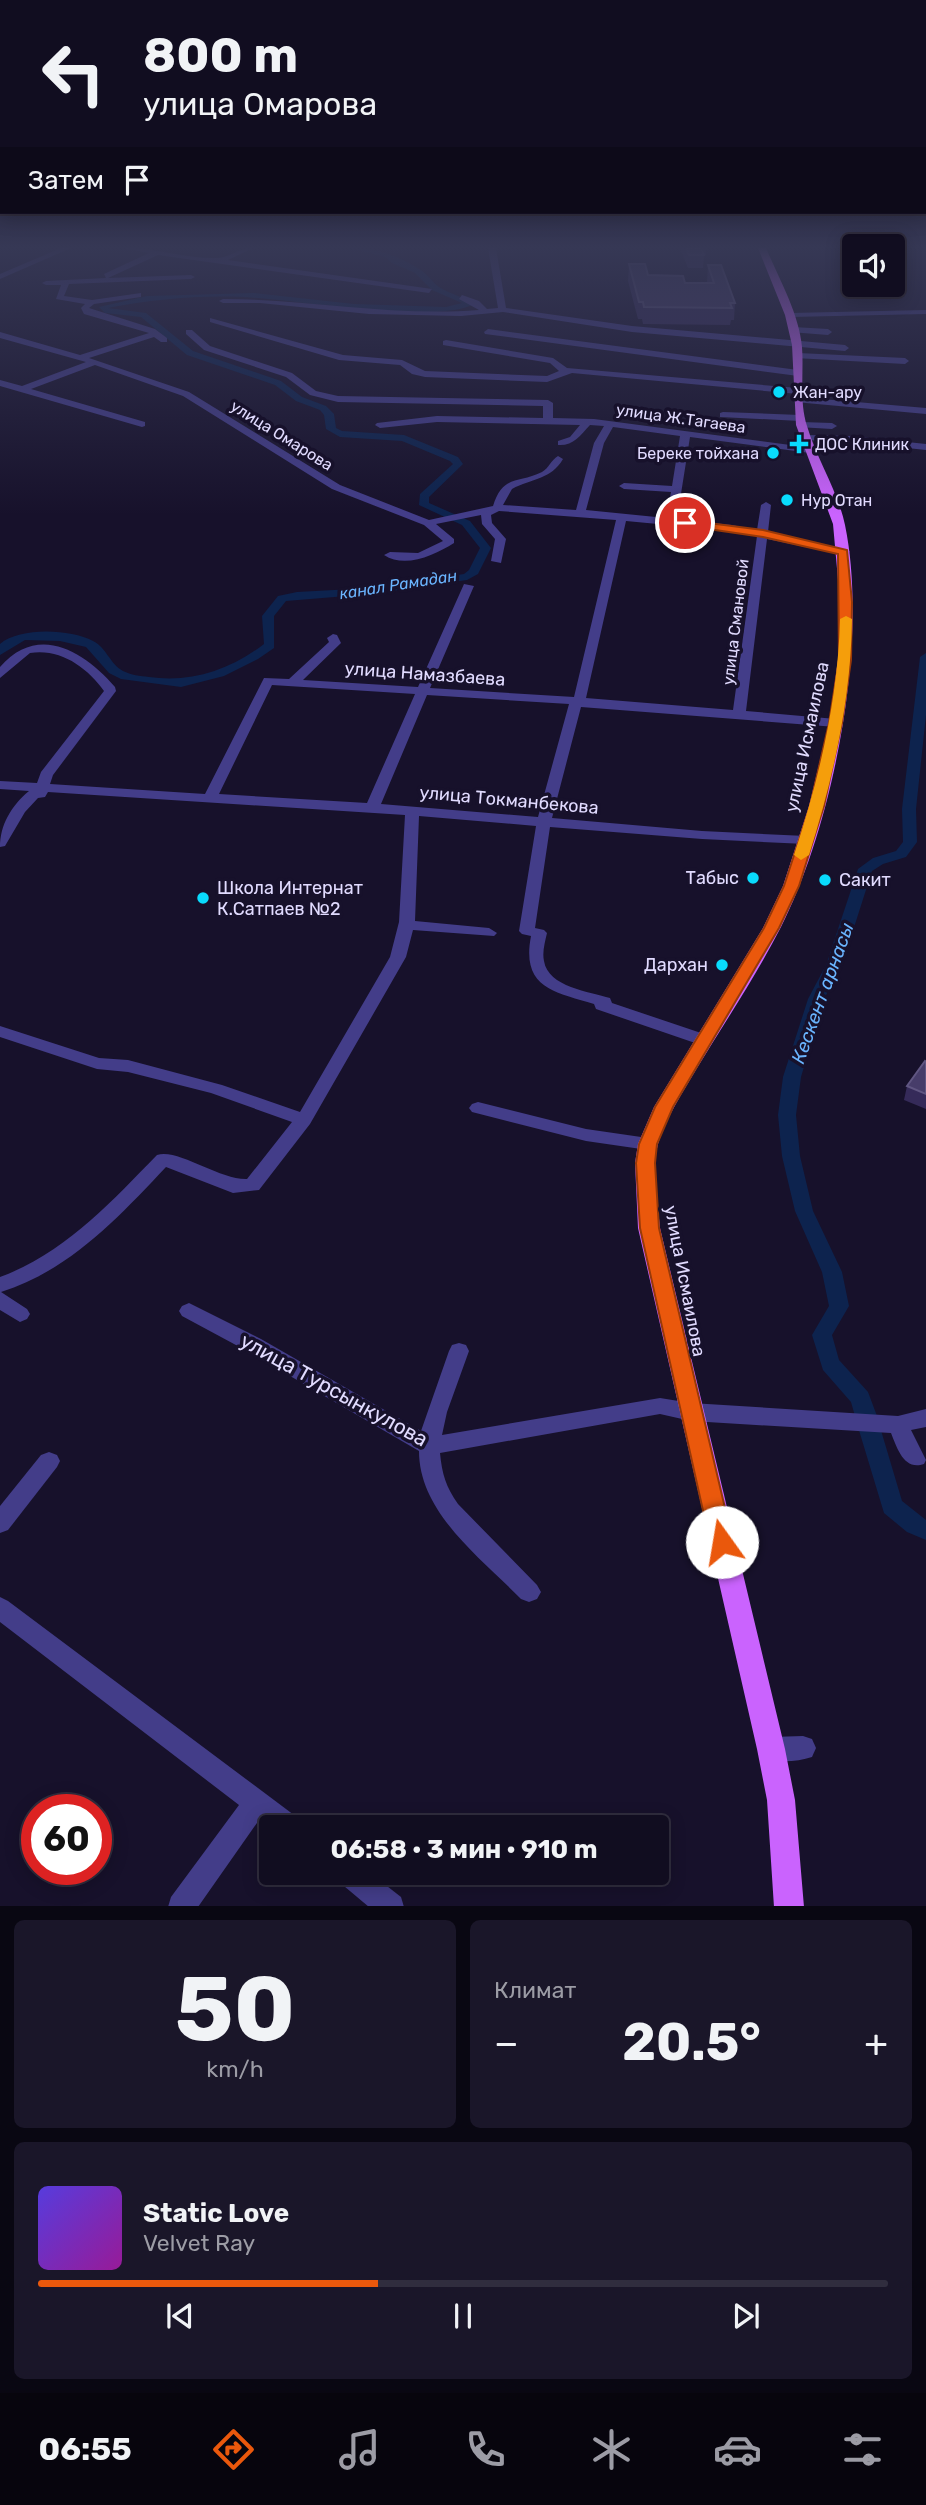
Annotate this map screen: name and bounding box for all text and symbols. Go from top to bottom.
text: 800 m [143,26,298,84]
icon: left [28,28,119,119]
text: улица Омарова [143,85,377,123]
icon: arrive [118,161,156,199]
text: Затем [28,165,104,196]
map controls [842,234,905,297]
button: sound [842,234,905,297]
place label: Жан-ару [793,383,862,402]
marker: Жан-ару [771,384,787,400]
street label: улица Омарова [227,396,336,474]
street label: улица Ж.Тагаева [615,400,747,437]
marker: ДОС Клиник [789,434,809,454]
place label: ДОС Клиник [815,435,909,454]
place label: Береке тойхана [637,444,759,463]
marker: Береке тойхана [765,445,781,461]
place label: Нур Отан [801,491,872,510]
marker: Нур Отан [779,492,795,508]
pin [655,493,715,553]
icon: arrive [666,504,704,542]
street label: улица Смановой [718,558,753,686]
water label: канал Рамадан [338,566,458,603]
street label: улица Намазбаева [344,657,506,691]
street label: улица Исмаилова [780,660,834,814]
street label: улица Токманбекова [418,781,600,819]
place label: Табыс [686,867,739,889]
place label: Сакит [839,869,891,891]
marker: Табыс [745,870,761,886]
marker: Сакит [817,872,833,888]
place label: Школа Интернат К.Сатпаев №2 [217,877,363,920]
marker: Школа Интернат К.Сатпаев №2 [195,890,211,906]
water label: Кескент арнасы [786,919,859,1067]
place label: Дархан [644,954,708,976]
marker: Дархан [714,957,730,973]
street label: улица Исмаилова [660,1204,710,1358]
street label: улица Турсынкулова [236,1328,432,1452]
position arrow [685,1505,759,1579]
speed limit sign: 60 [21,1794,112,1885]
text: 06:58 · 3 мин · 910 m [330,1834,598,1865]
text: 50 [175,1955,295,2063]
text: Климат [494,1976,576,2004]
text: 20.5° [622,2011,761,2073]
text: − [494,2020,519,2066]
text: + [864,2020,888,2066]
text: km/h [206,2055,264,2083]
text: Static Love [143,2198,289,2229]
text: Velvet Ray [143,2229,255,2257]
icon: previous [161,2297,199,2335]
icon: pause [444,2297,482,2335]
icon: next [727,2297,765,2335]
icon: directions [209,2425,258,2474]
icon: music [335,2425,384,2474]
icon: phone [461,2425,510,2474]
icon: climate [587,2425,636,2474]
icon: car [713,2425,762,2474]
icon: filters [838,2425,887,2474]
text: 06:55 [38,2430,132,2468]

